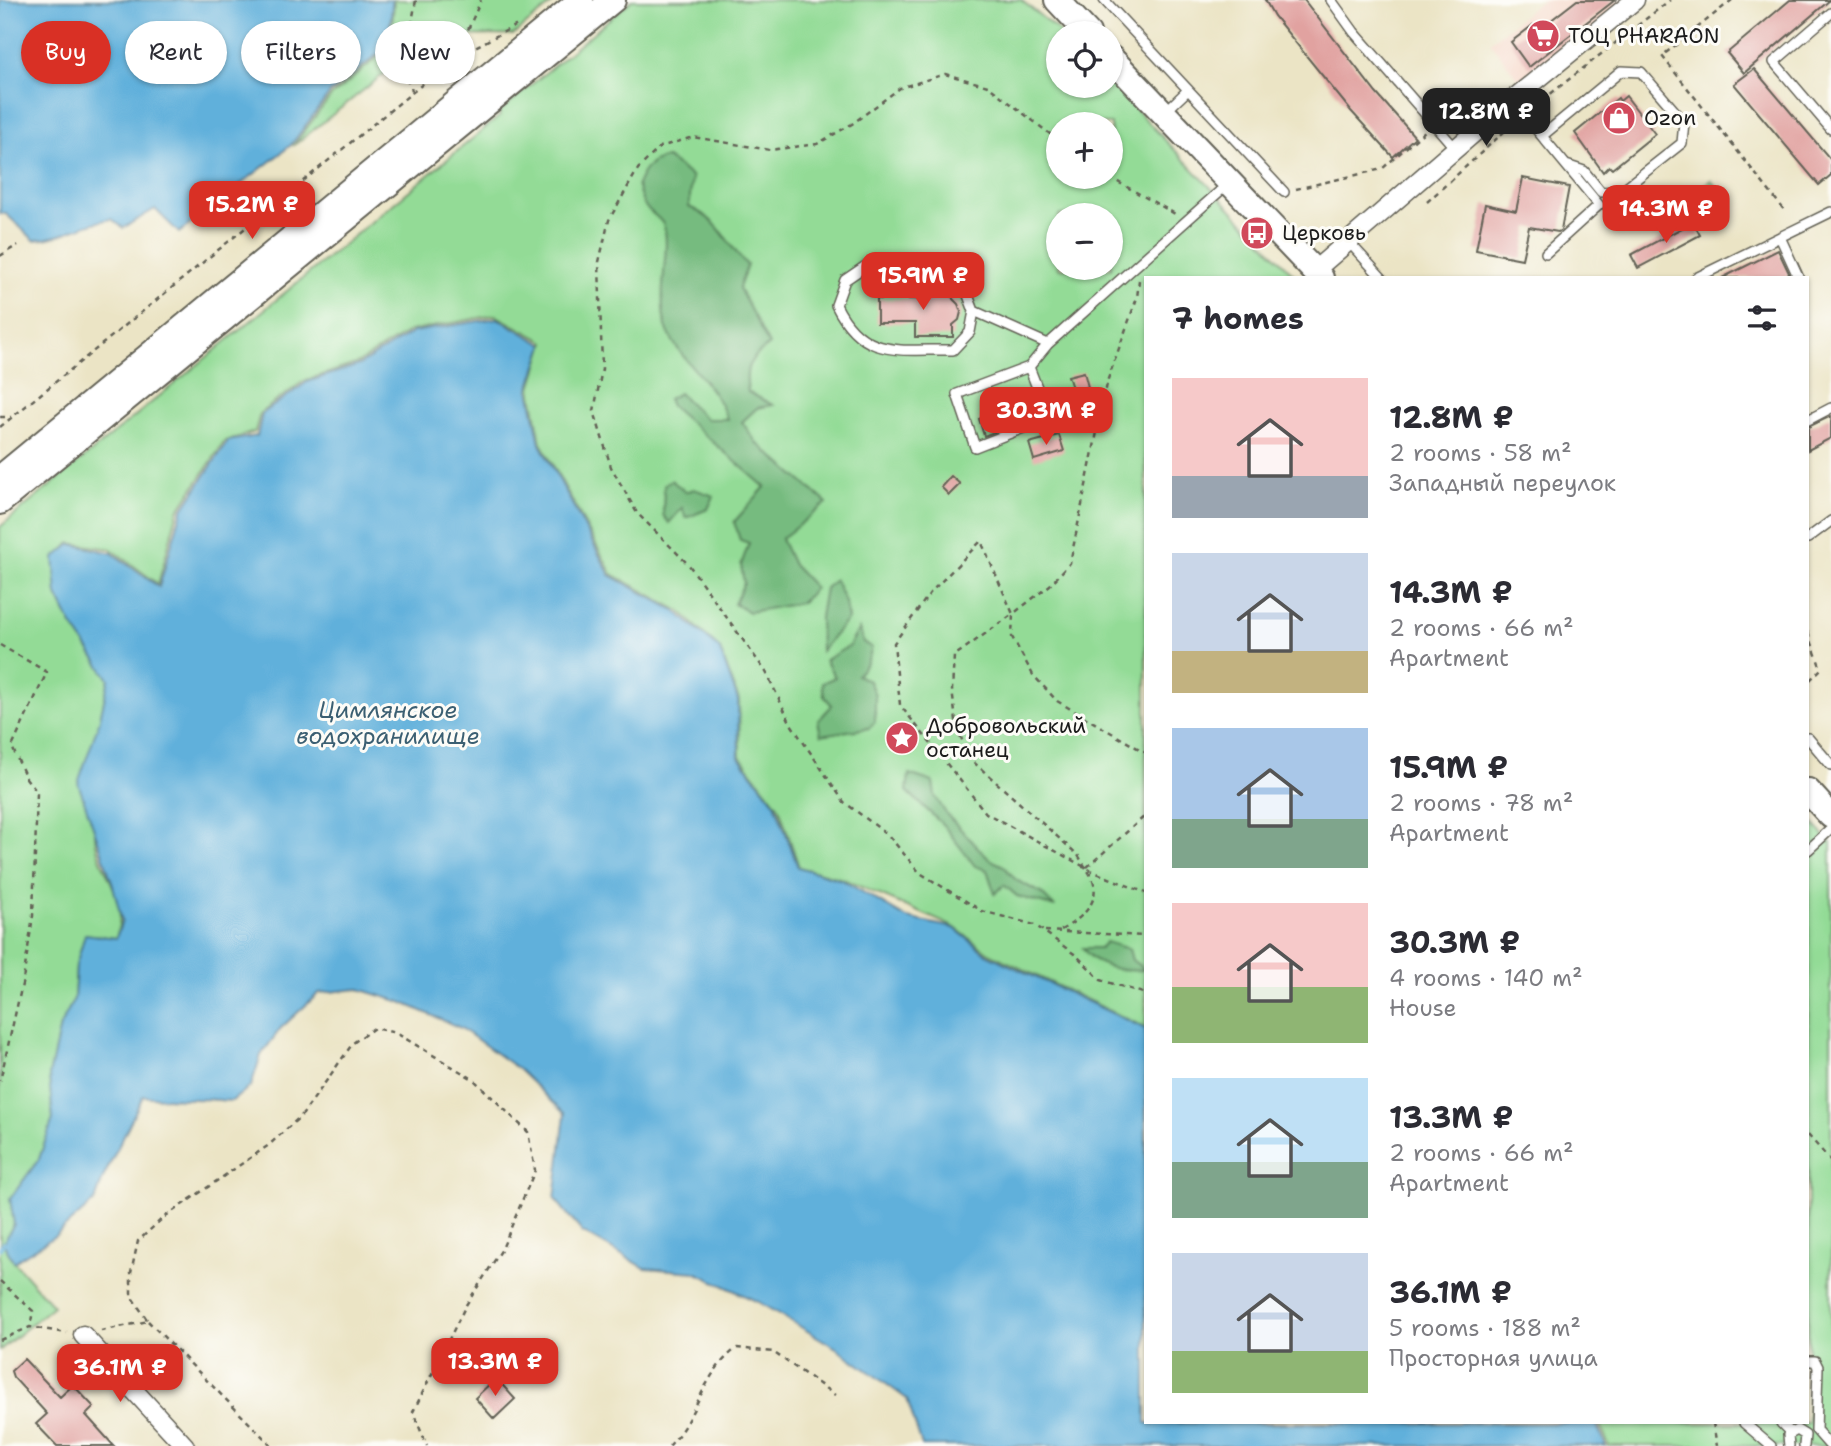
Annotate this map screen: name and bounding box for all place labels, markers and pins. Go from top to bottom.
supermarket icon: ТОЦ PHARAON [1524,17,1562,55]
place label: ТОЦ PHARAON [1568,22,1720,50]
pin: 12.8M ₽ [1421,88,1551,148]
shop icon: Ozon [1600,99,1638,137]
place label: Ozon [1644,104,1696,132]
pin: 15.2M ₽ [187,182,317,241]
pin: 14.3M ₽ [1601,186,1731,245]
bus stop icon: Церковь [1238,214,1276,252]
place label: Церковь [1282,219,1366,247]
pin: 15.9M ₽ [858,252,988,312]
pin: 30.3M ₽ [981,388,1111,447]
place label: Добровольский останец [926,712,1086,764]
place icon: Добровольский останец [883,719,921,757]
pin: 13.3M ₽ [430,1338,560,1398]
pin: 36.1M ₽ [55,1344,185,1404]

